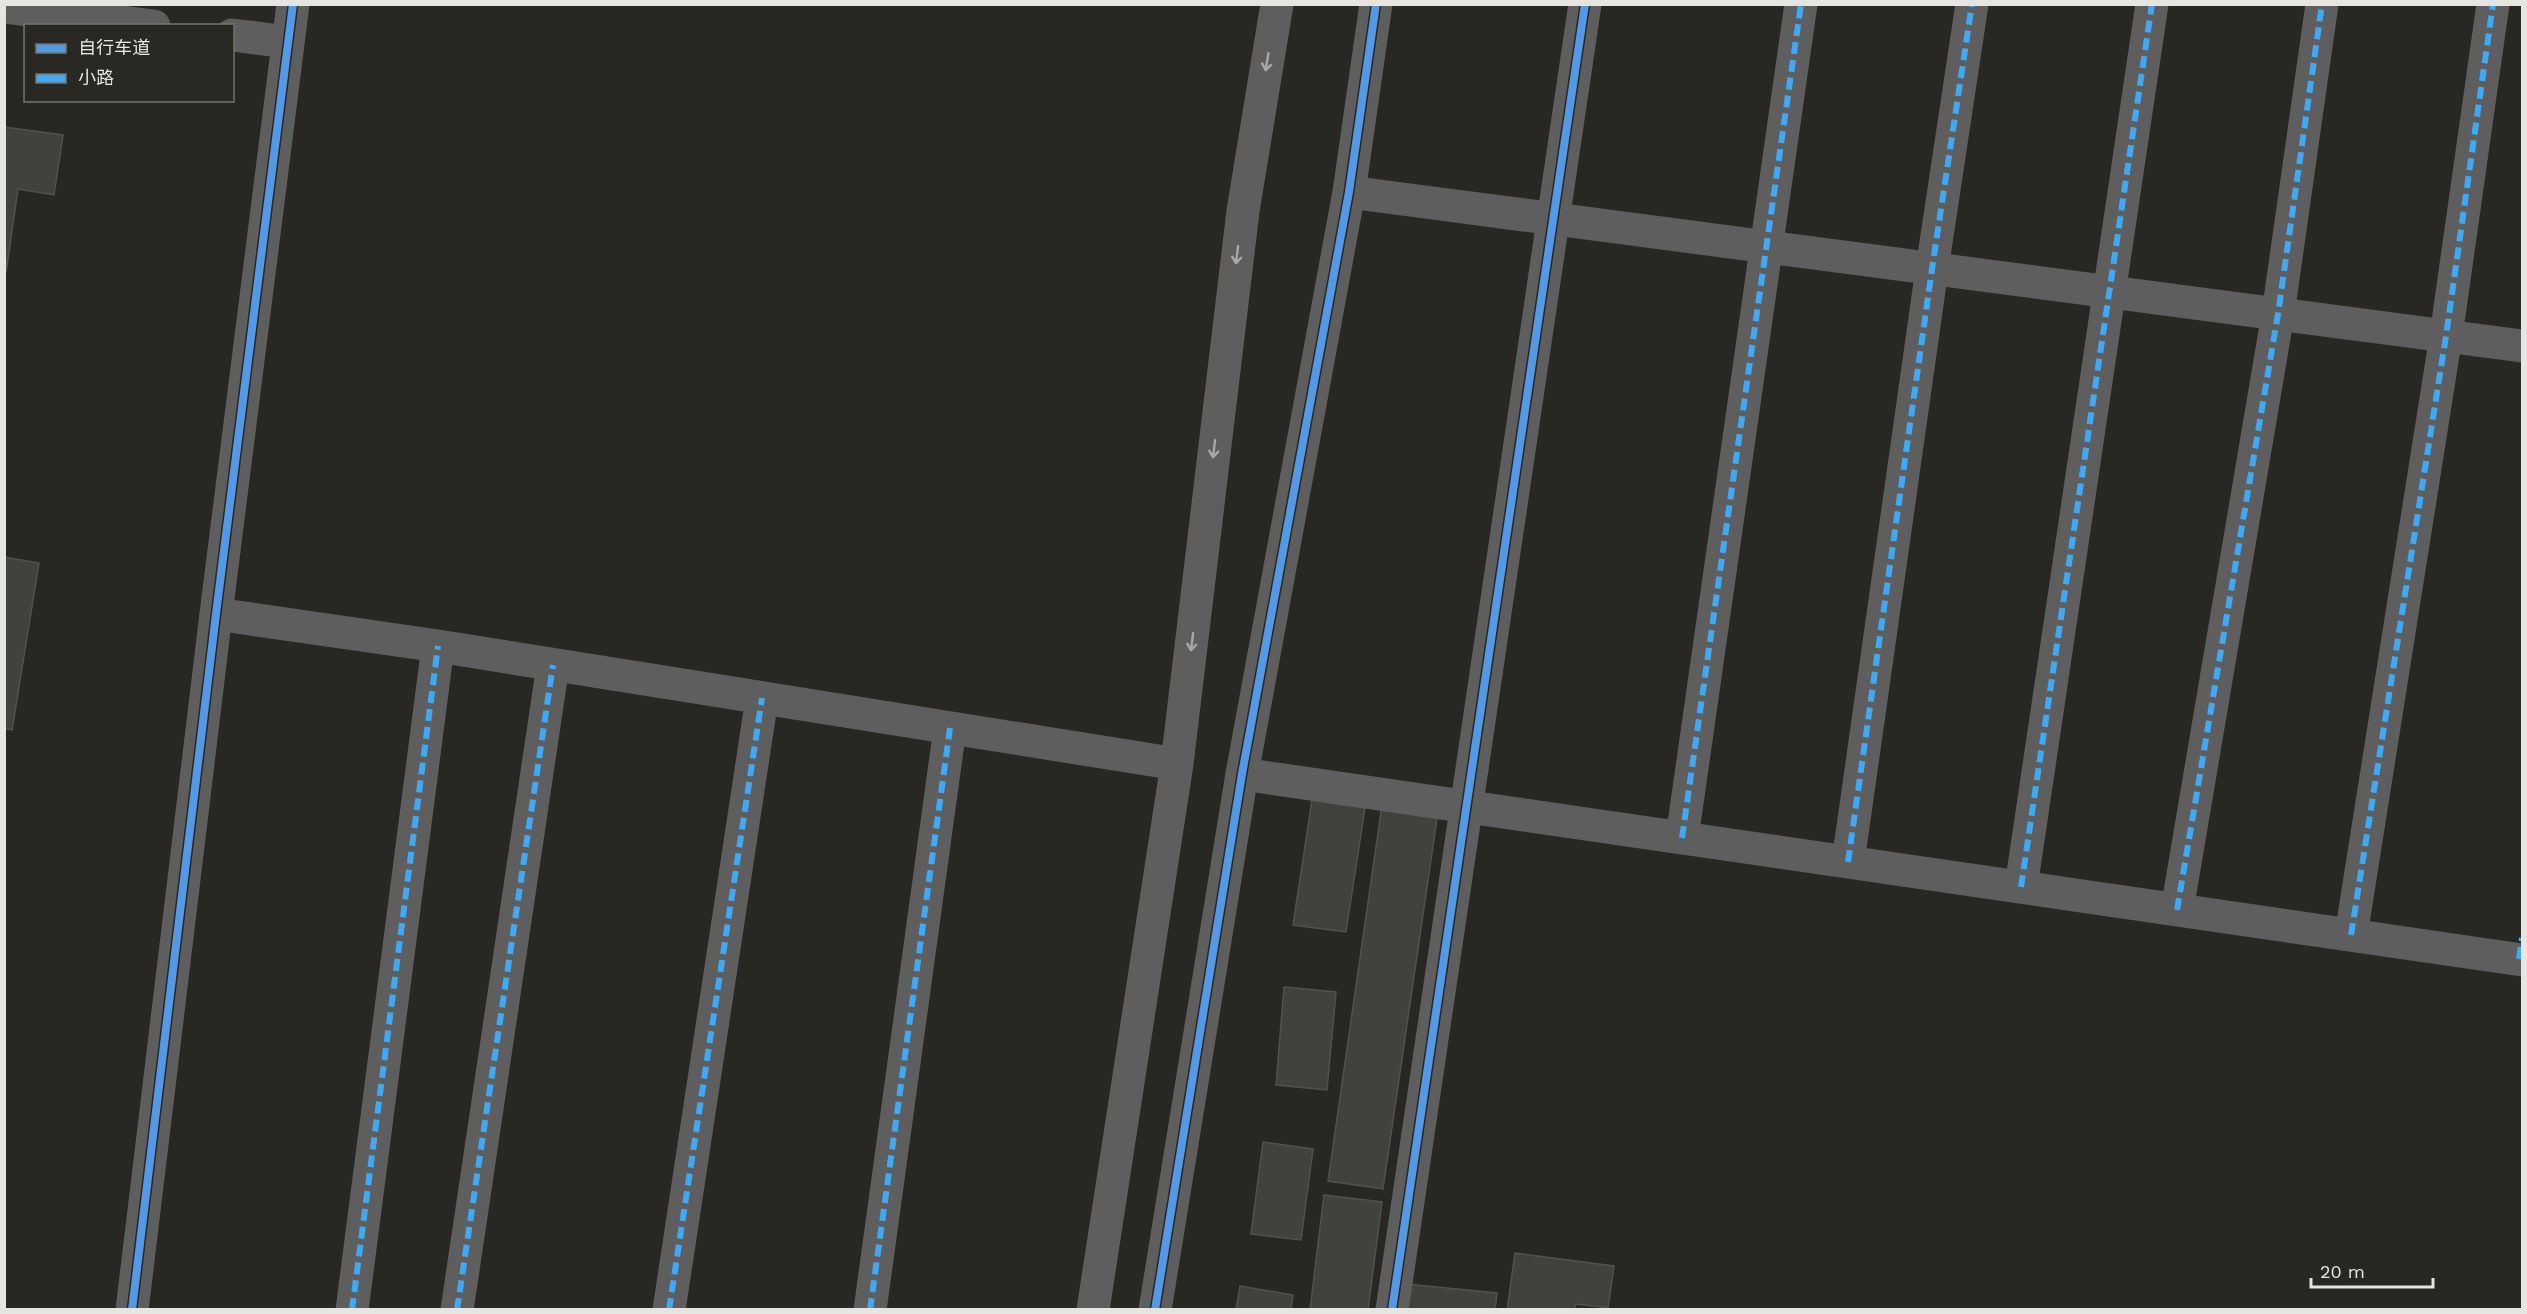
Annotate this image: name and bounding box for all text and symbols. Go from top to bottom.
legend [24,24,234,102]
text: 自行车道 [78,37,150,58]
one-way arrow [1262,52,1273,72]
text: 小路 [78,67,114,88]
one-way arrow [1232,244,1243,264]
one-way arrow [1209,438,1220,458]
one-way arrow [1186,632,1197,652]
scale bar [2311,1251,2432,1289]
text: 20 m [2320,1261,2365,1282]

